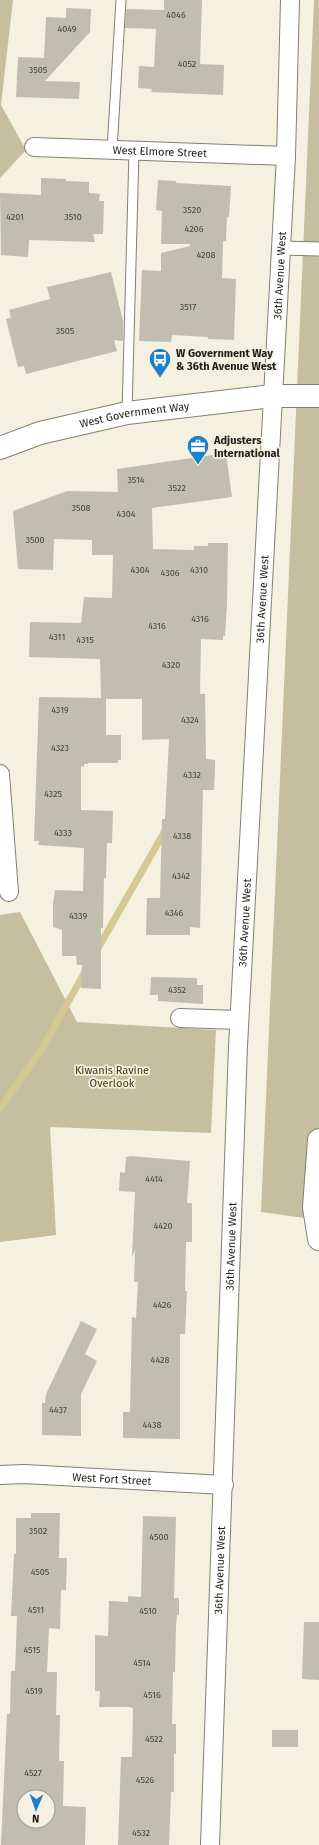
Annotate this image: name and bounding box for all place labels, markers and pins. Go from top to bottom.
bus stop icon: W Government Way & 36th Avenue West [147,346,173,379]
place label: W Government Way & 36th Avenue West [176,347,277,373]
office icon: Adjusters International [185,433,211,466]
place label: Adjusters International [213,434,281,460]

